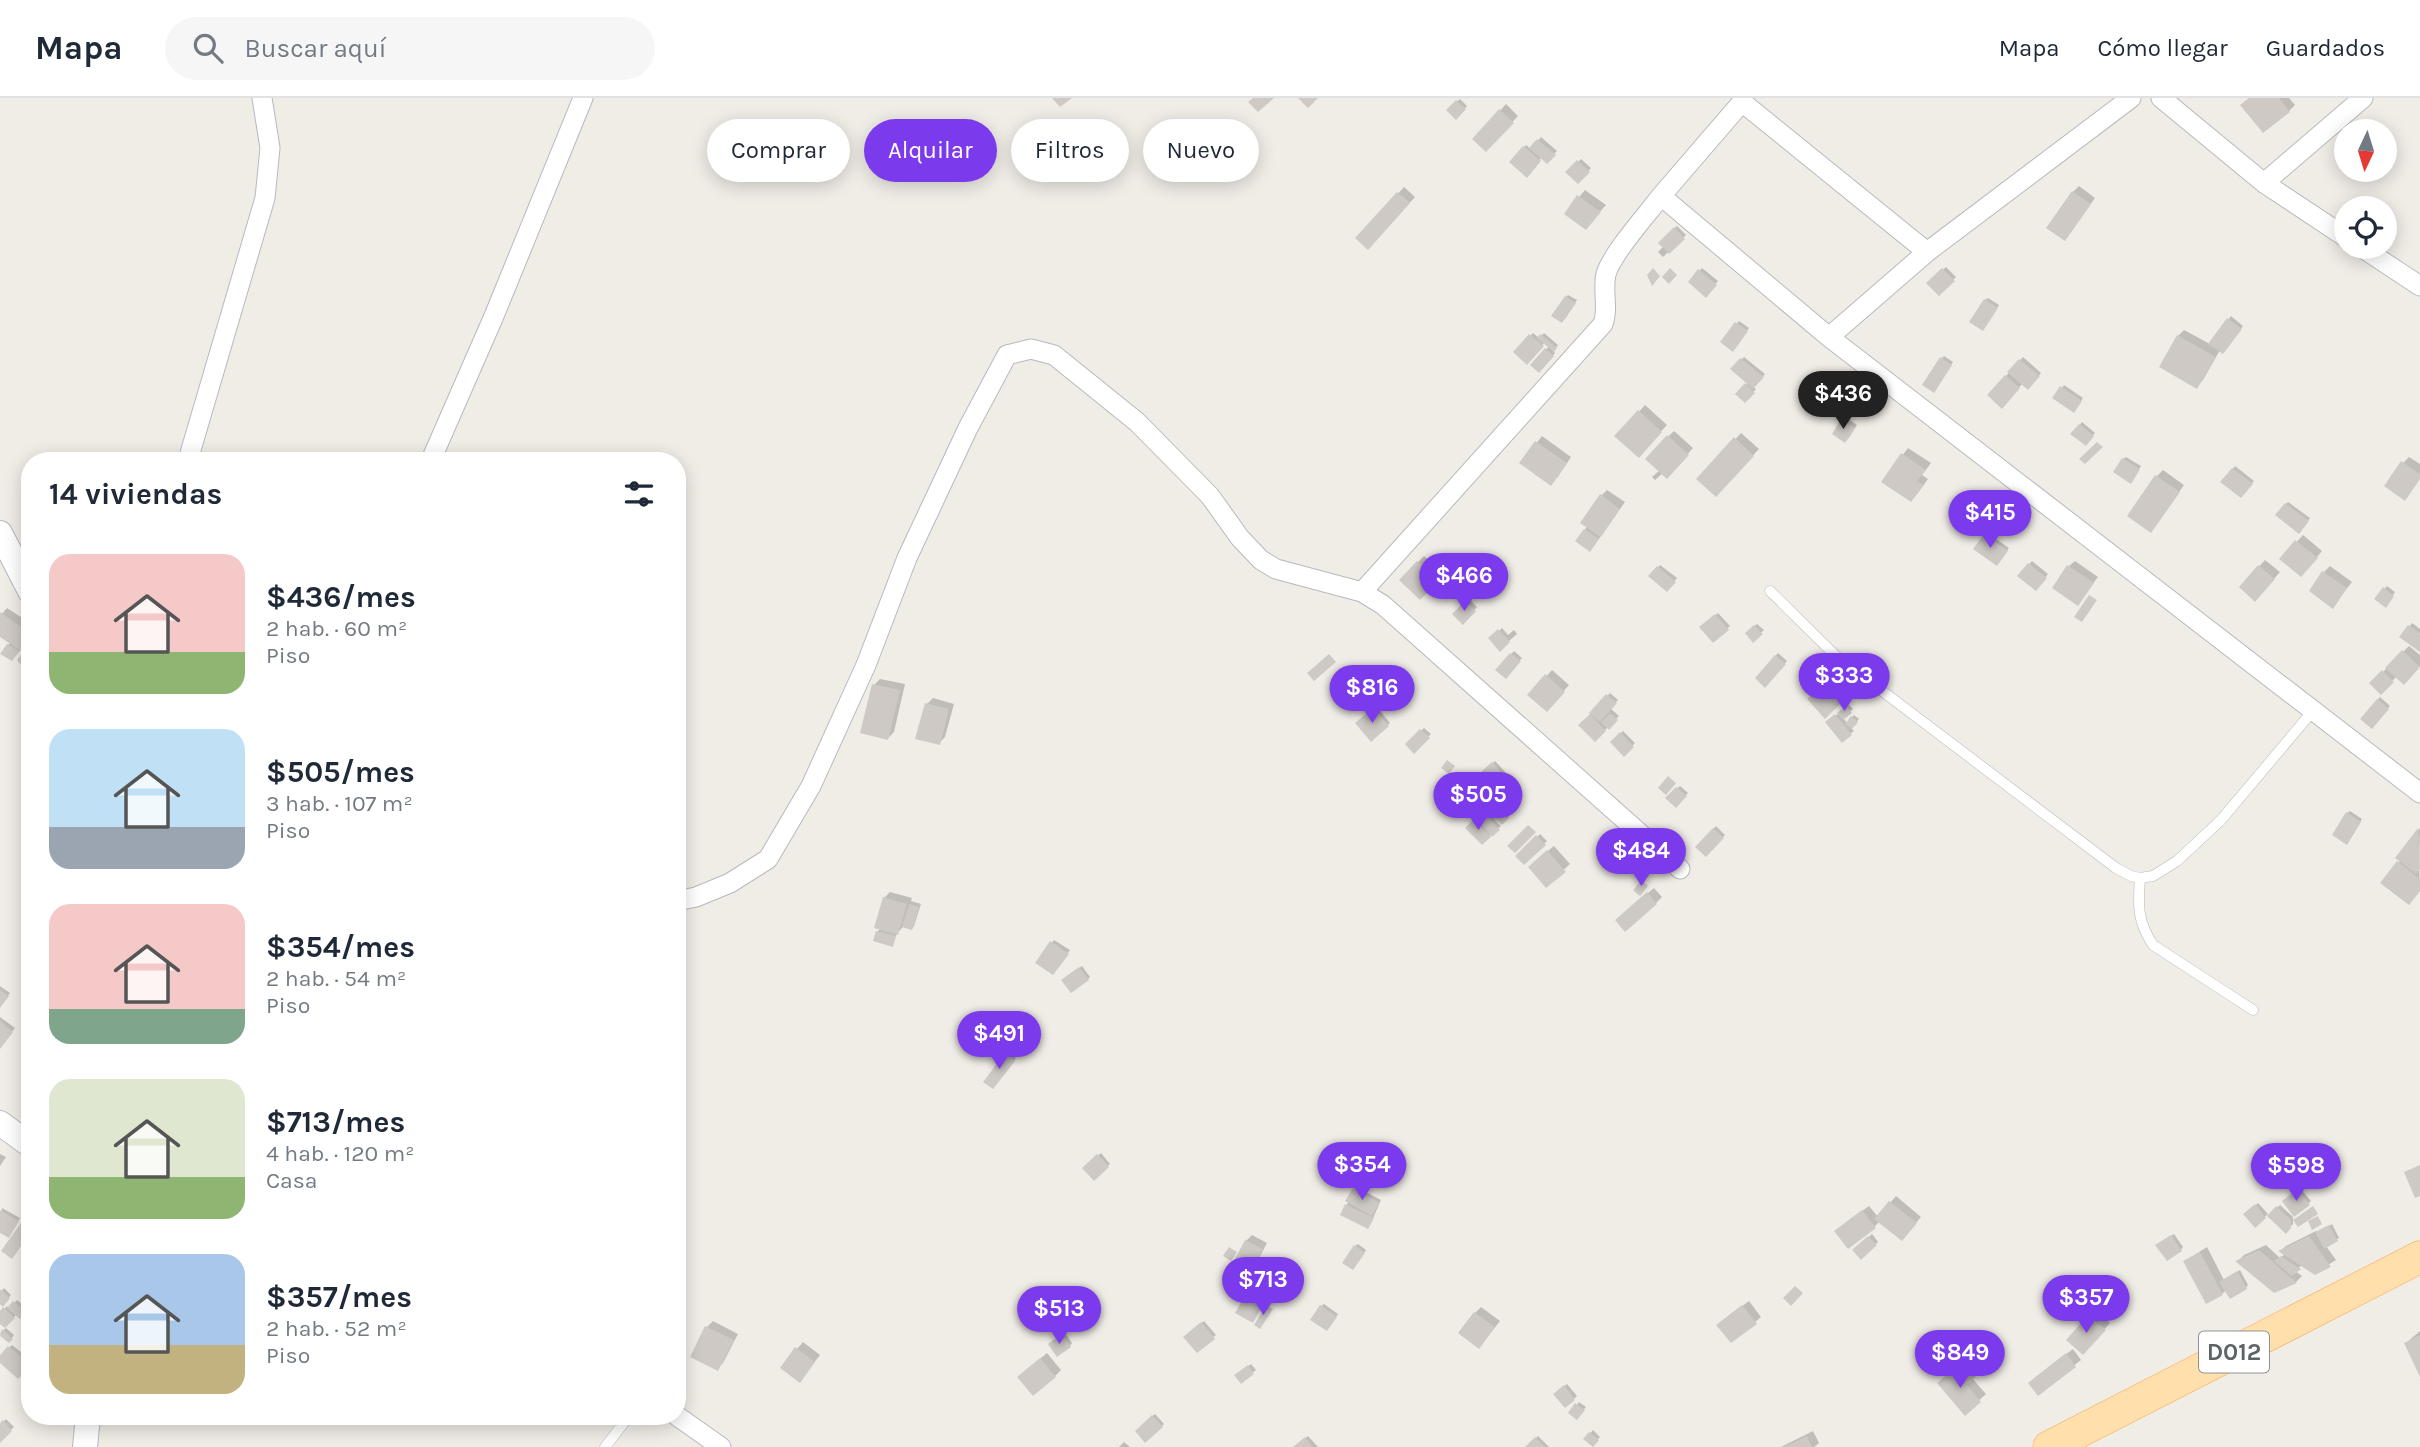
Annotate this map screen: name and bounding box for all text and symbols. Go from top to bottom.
search box [165,17,655,80]
text: Mapa [35,29,123,67]
icon: search [189,29,227,67]
text: Buscar aquí [245,33,386,64]
text: Mapa [1999,34,2059,62]
text: Cómo llegar [2097,34,2228,62]
text: Guardados [2266,34,2385,62]
chip: Comprar [707,119,850,182]
chip: Alquilar [864,119,997,182]
chip: Filtros [1011,119,1129,182]
chip: Nuevo [1143,119,1259,182]
north arrow [2334,119,2398,182]
map controls [2334,119,2397,259]
button: locate [2334,196,2397,259]
pin: $436 [1802,372,1884,431]
text: $436 [1814,380,1872,407]
icon: filters [620,475,658,513]
text: 14 viviendas [49,476,222,512]
pin: $415 [1949,490,2031,550]
text: $415 [1964,499,2016,526]
pin: $466 [1423,554,1505,613]
text: $466 [1435,562,1493,589]
text: $436/mes [266,579,416,615]
icon: home [105,582,189,666]
text: 2 hab. · 60 m² [266,615,407,642]
text: Piso [266,642,310,669]
pin: $333 [1803,654,1885,713]
text: $333 [1815,662,1873,689]
pin: $816 [1331,666,1413,725]
text: $816 [1346,674,1398,701]
text: $505/mes [266,754,415,790]
icon: home [105,757,189,841]
pin: $505 [1437,772,1519,832]
text: $505 [1449,781,1507,808]
text: 3 hab. · 107 m² [266,790,413,817]
text: Piso [266,817,310,844]
pin: $484 [1600,828,1682,888]
text: $484 [1612,837,1670,864]
text: $354/mes [266,929,415,965]
icon: home [105,932,189,1016]
text: 2 hab. · 54 m² [266,965,406,992]
text: Piso [266,992,310,1019]
pin: $491 [958,1012,1040,1071]
text: $491 [973,1020,1025,1047]
text: $713/mes [266,1104,405,1140]
icon: home [105,1107,189,1191]
text: 4 hab. · 120 m² [266,1140,414,1167]
pin: $354 [1321,1142,1403,1202]
pin: $598 [2255,1144,2337,1203]
text: $354 [1333,1151,1391,1178]
text: $598 [2267,1152,2325,1179]
text: Casa [266,1167,318,1194]
pin: $713 [1222,1258,1304,1317]
text: $713 [1238,1266,1288,1293]
pin: $357 [2045,1276,2127,1335]
text: $357/mes [266,1279,412,1315]
icon: home [105,1282,189,1366]
text: $357 [2059,1284,2113,1311]
pin: $513 [1018,1286,1100,1346]
text: $513 [1033,1295,1085,1322]
text: 2 hab. · 52 m² [266,1315,407,1342]
pin: $849 [1919,1330,2001,1390]
road number: D012 [2199,1332,2269,1372]
text: $849 [1931,1339,1989,1366]
text: Piso [266,1342,310,1369]

